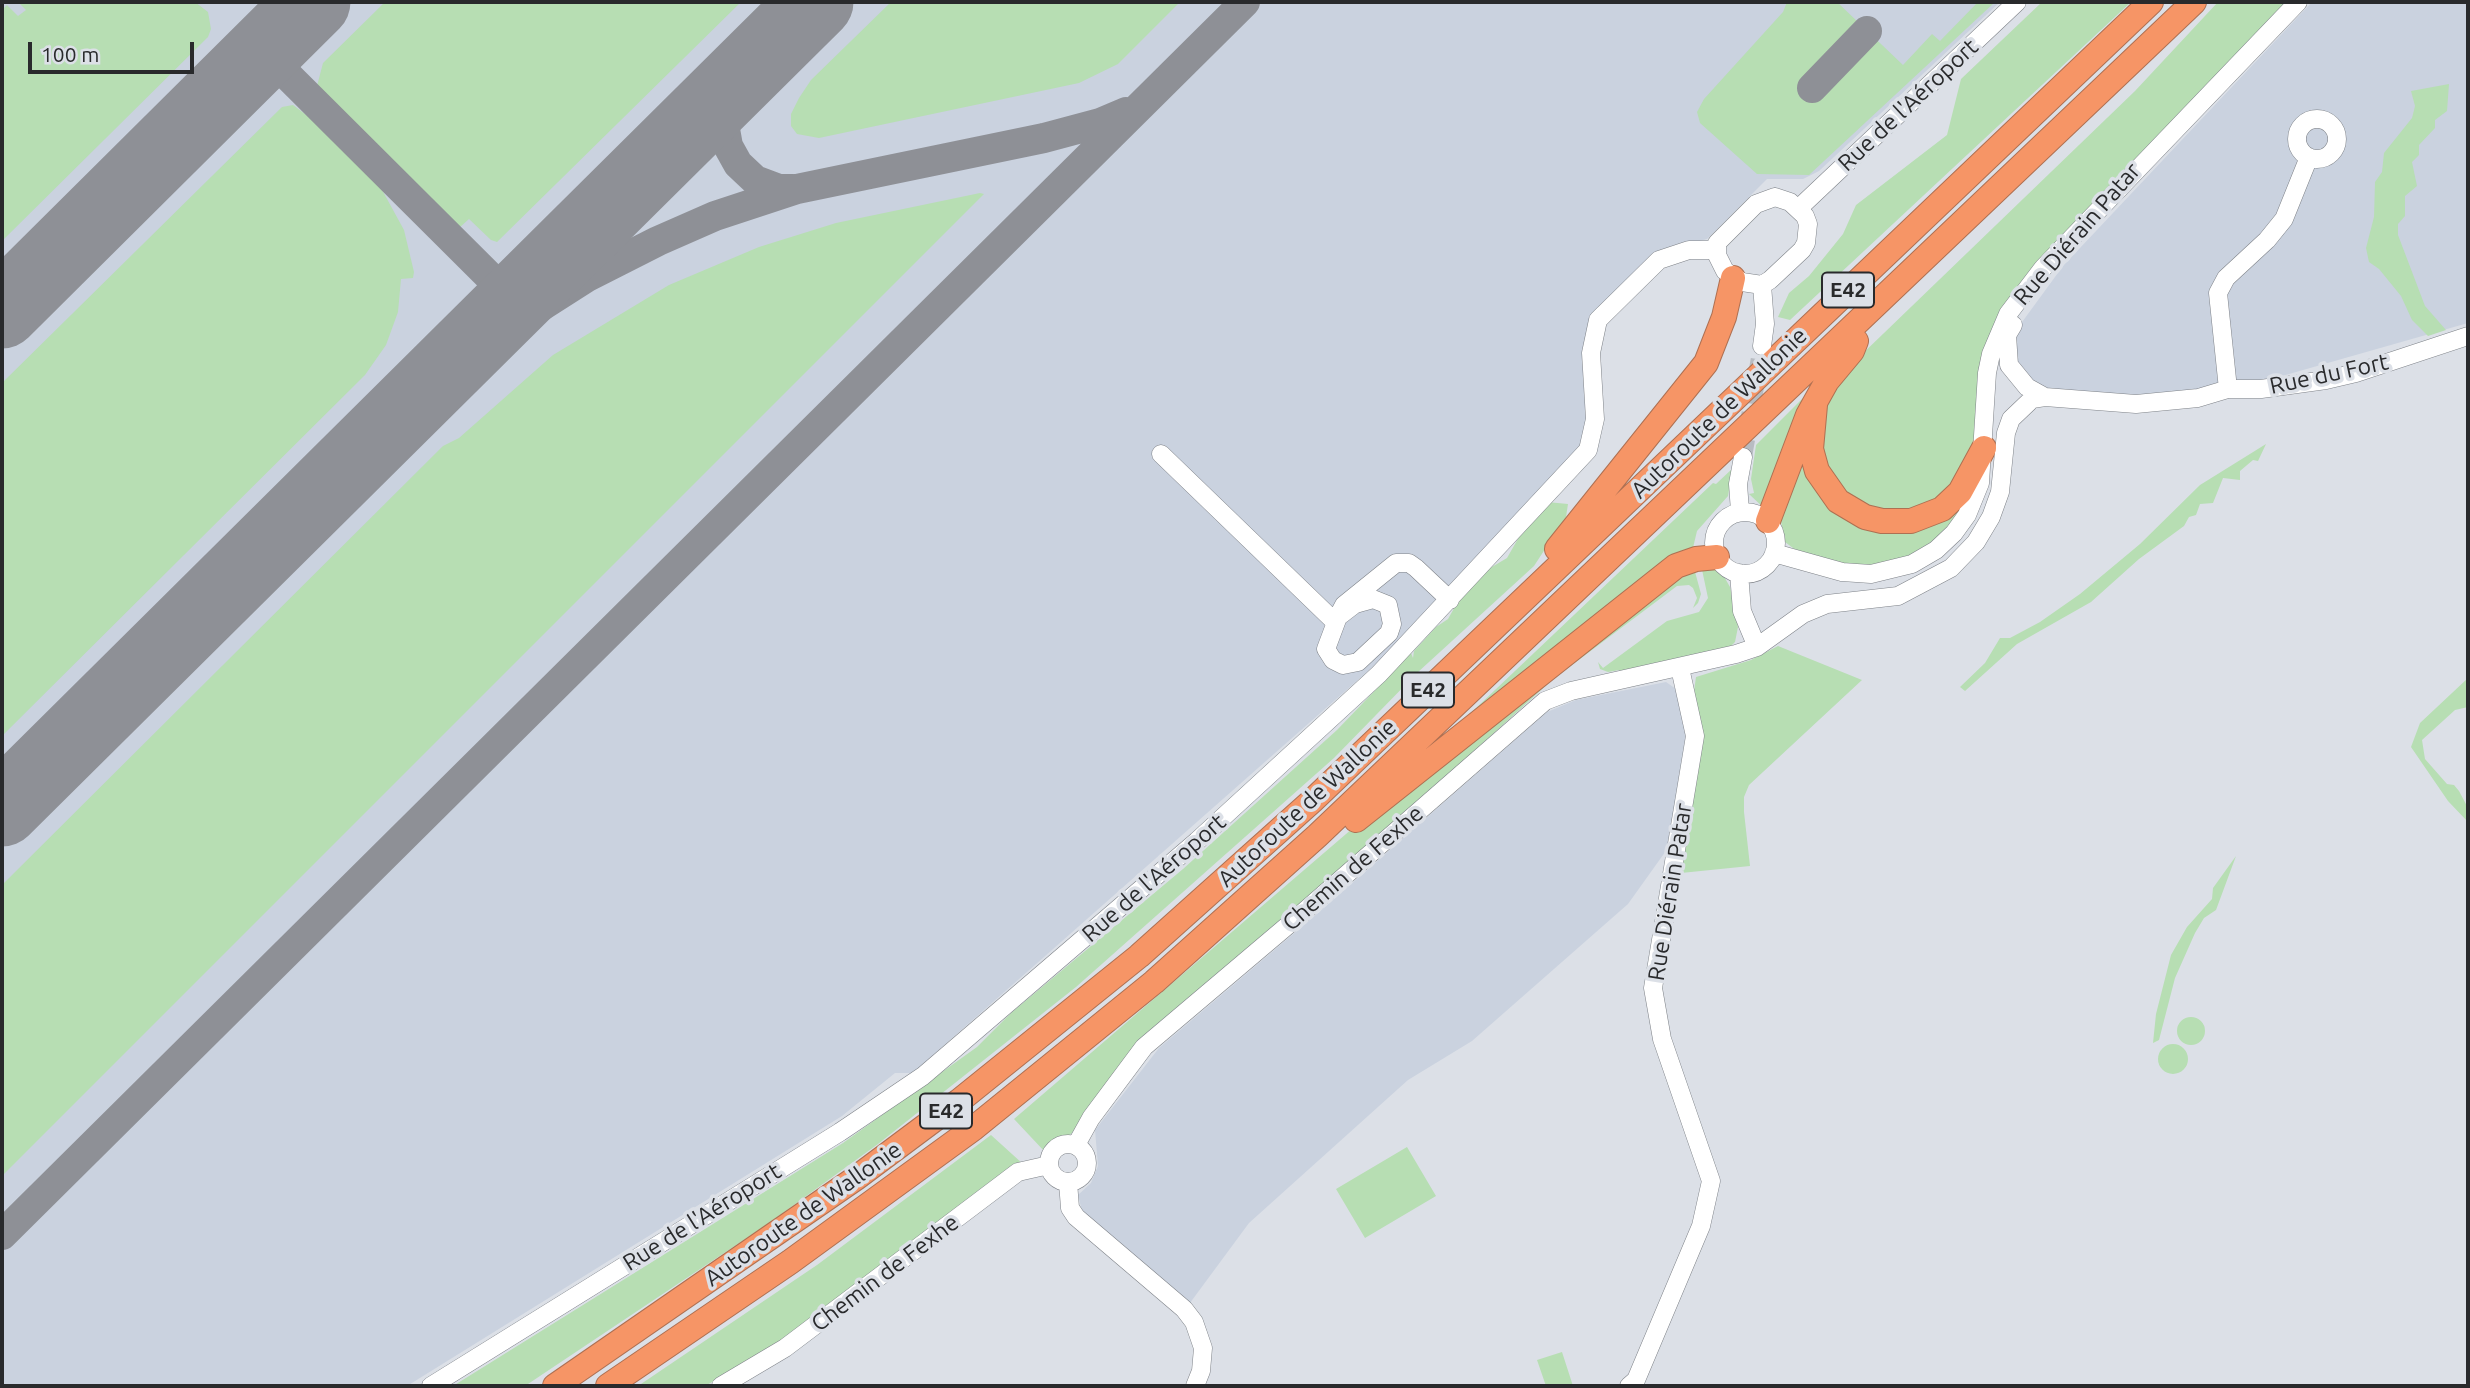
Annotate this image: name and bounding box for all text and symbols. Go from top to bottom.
scale bar [32,28,198,72]
street label: Rue de l'Aéroport [1832,33,1984,177]
text: 100 m [41,42,99,66]
street label: Rue Diérain Patar [2008,157,2146,311]
road number: E42 [1822,272,1874,308]
street label: Autoroute de Wallonie [1625,322,1813,504]
street label: Rue du Fort [2267,348,2391,400]
road number: E42 [1402,672,1454,708]
street label: Autoroute de Wallonie [1212,713,1402,893]
street label: Chemin de Fexhe [1277,799,1429,937]
street label: Rue Diérain Patar [1642,801,1698,983]
street label: Rue de l'Aéroport [1077,808,1231,948]
road number: E42 [920,1094,972,1128]
street label: Autoroute de Wallonie [699,1136,907,1292]
street label: Rue de l'Aéroport [618,1157,786,1277]
street label: Chemin de Fexhe [806,1209,964,1337]

